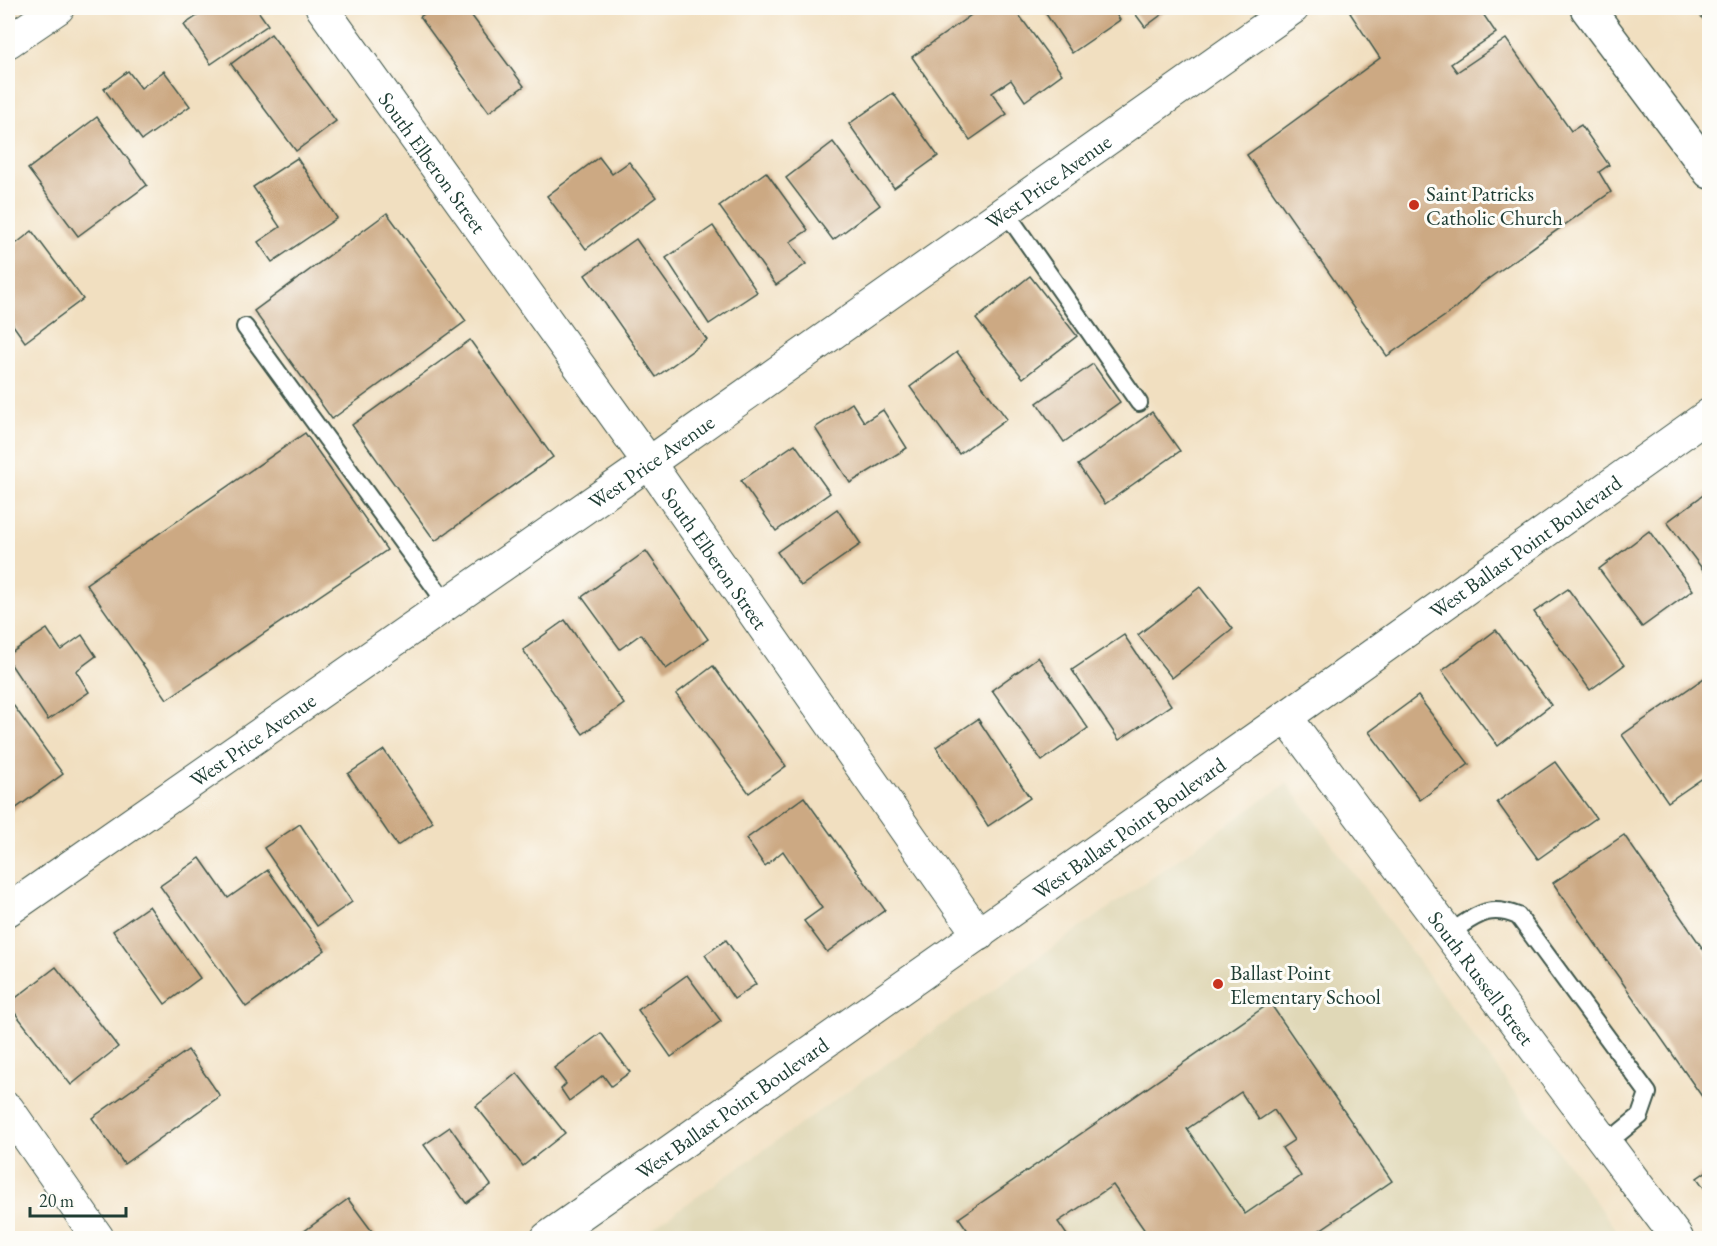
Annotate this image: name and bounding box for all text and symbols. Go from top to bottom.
street label: South Elberon Street [373,86,493,239]
street label: West Price Avenue [980,127,1116,235]
place label: Saint Patricks Catholic Church [1426,180,1563,231]
marker: Saint Patricks Catholic Church [1407,198,1421,212]
street label: West Price Avenue [583,408,719,515]
street label: West Ballast Point Boulevard [1424,468,1627,624]
street label: South Elberon Street [656,481,775,635]
street label: West Price Avenue [184,686,321,793]
street label: West Ballast Point Boulevard [1027,750,1231,905]
street label: South Russell Street [1422,905,1541,1051]
place label: Ballast Point Elementary School [1230,959,1381,1010]
marker: Ballast Point Elementary School [1211,977,1225,991]
street label: West Ballast Point Boulevard [630,1030,834,1185]
scale bar [30,1180,126,1218]
text: 20 m [39,1189,74,1212]

